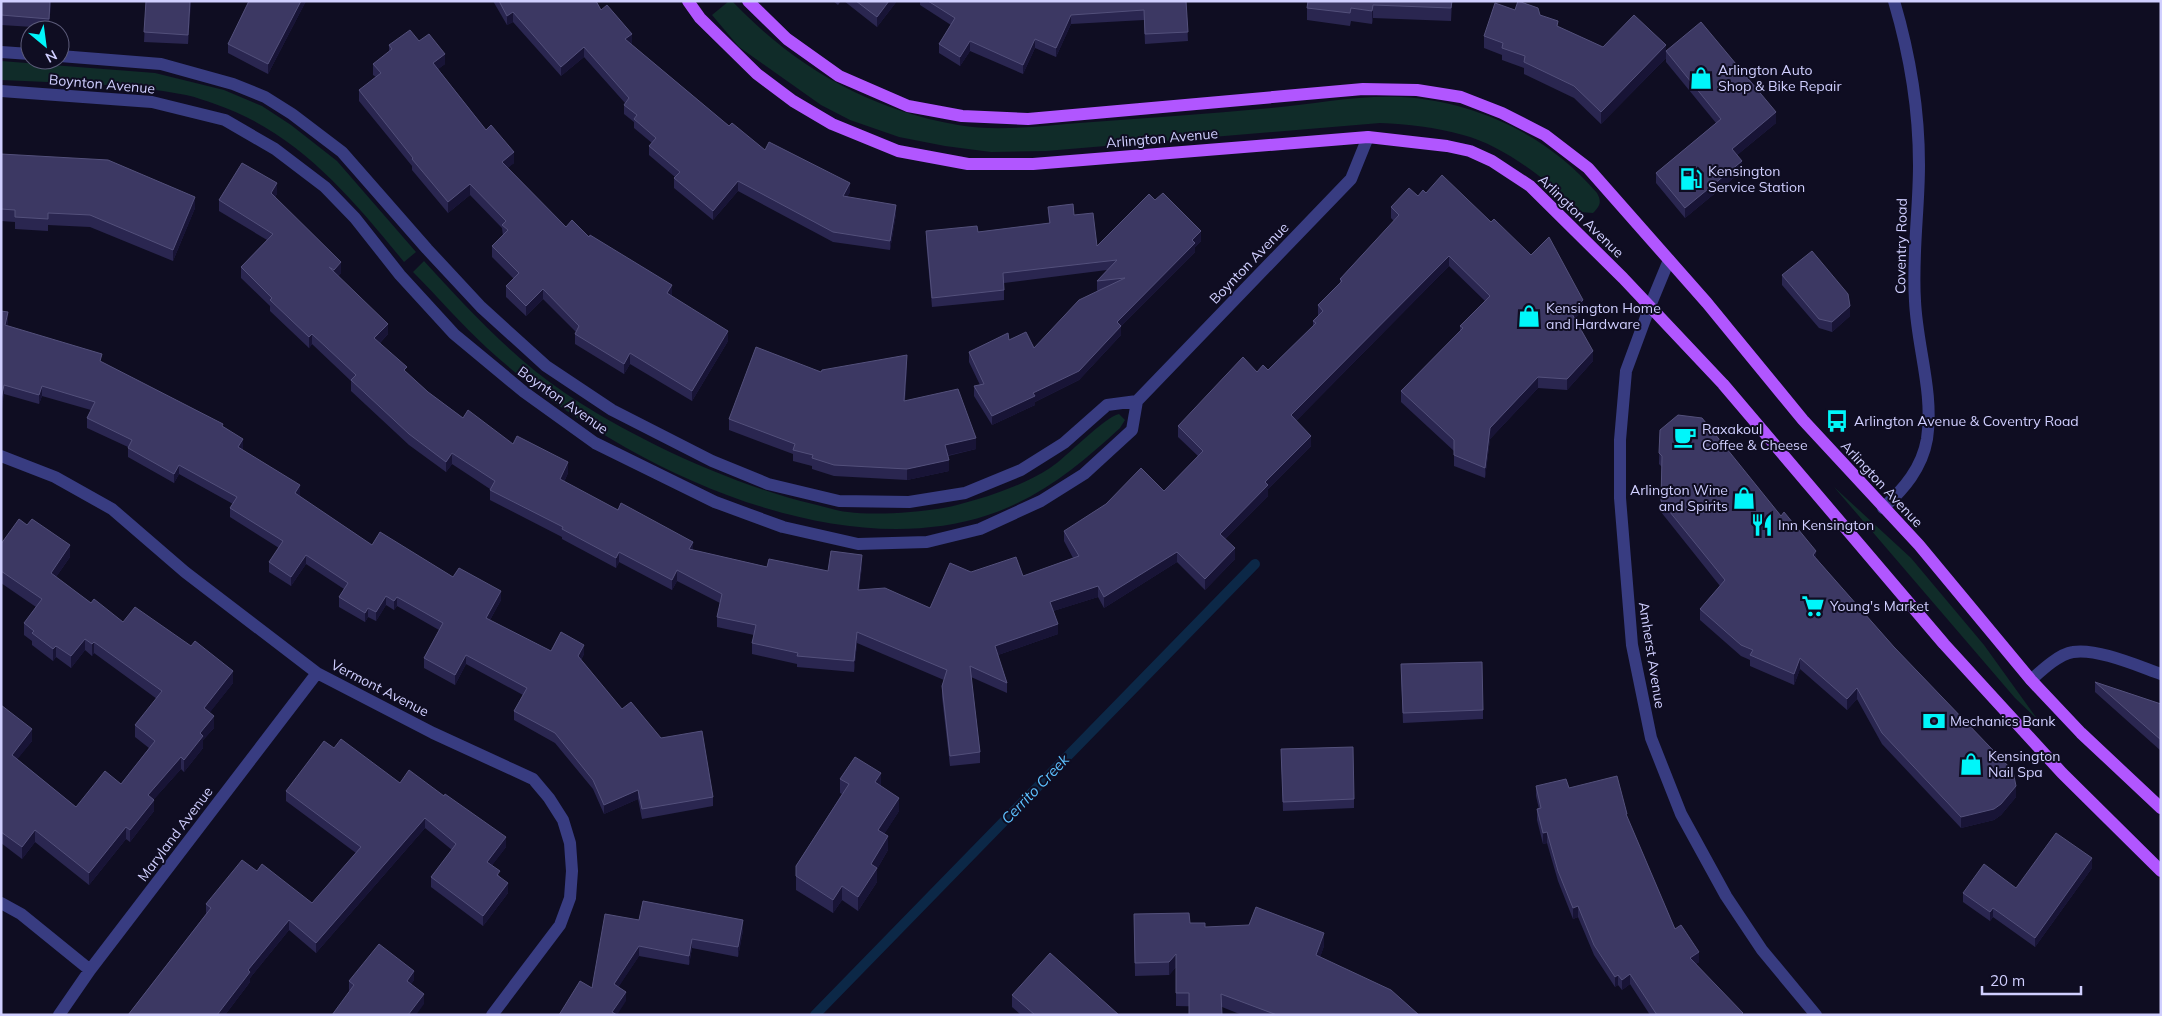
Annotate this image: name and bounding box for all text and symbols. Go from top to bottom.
north arrow [20,20,70,70]
text: N [42,46,60,67]
place label: Arlington Auto Shop & Bike Repair [1718,61,1842,95]
shop icon: Arlington Auto Shop & Bike Repair [1688,65,1714,91]
street label: Boynton Avenue [48,70,156,98]
street label: Arlington Avenue [1105,124,1219,152]
place label: Kensington Service Station [1708,162,1805,196]
fuel station icon: Kensington Service Station [1678,166,1704,192]
street label: Arlington Avenue [1534,171,1628,261]
street label: Coventry Road [1891,198,1911,294]
street label: Boynton Avenue [1206,218,1292,308]
place label: Kensington Home and Hardware [1546,299,1661,333]
shop icon: Kensington Home and Hardware [1516,303,1542,329]
street label: Boynton Avenue [514,362,612,438]
bus stop icon: Arlington Avenue & Coventry Road [1824,408,1850,434]
place label: Arlington Avenue & Coventry Road [1854,412,2079,430]
place label: Raxakoul Coffee & Cheese [1702,420,1808,454]
cafe icon: Raxakoul Coffee & Cheese [1672,424,1698,450]
street label: Arlington Avenue [1837,437,1927,531]
place label: Arlington Wine and Spirits [1630,481,1728,515]
shop icon: Arlington Wine and Spirits [1731,485,1757,511]
restaurant icon: Inn Kensington [1749,512,1775,538]
place label: Inn Kensington [1778,516,1874,534]
supermarket icon: Young's Market [1800,593,1826,619]
place label: Young's Market [1829,597,1929,615]
street label: Amherst Avenue [1635,600,1669,710]
street label: Vermont Avenue [328,656,432,720]
bank icon: Mechanics Bank [1921,708,1947,734]
place label: Mechanics Bank [1950,712,2056,730]
place label: Kensington Nail Spa [1988,747,2061,781]
water label: Cerrito Creek [997,749,1074,828]
shop icon: Kensington Nail Spa [1958,751,1984,777]
street label: Maryland Avenue [133,783,217,885]
scale bar [1982,964,2081,996]
text: 20 m [1990,971,2025,990]

